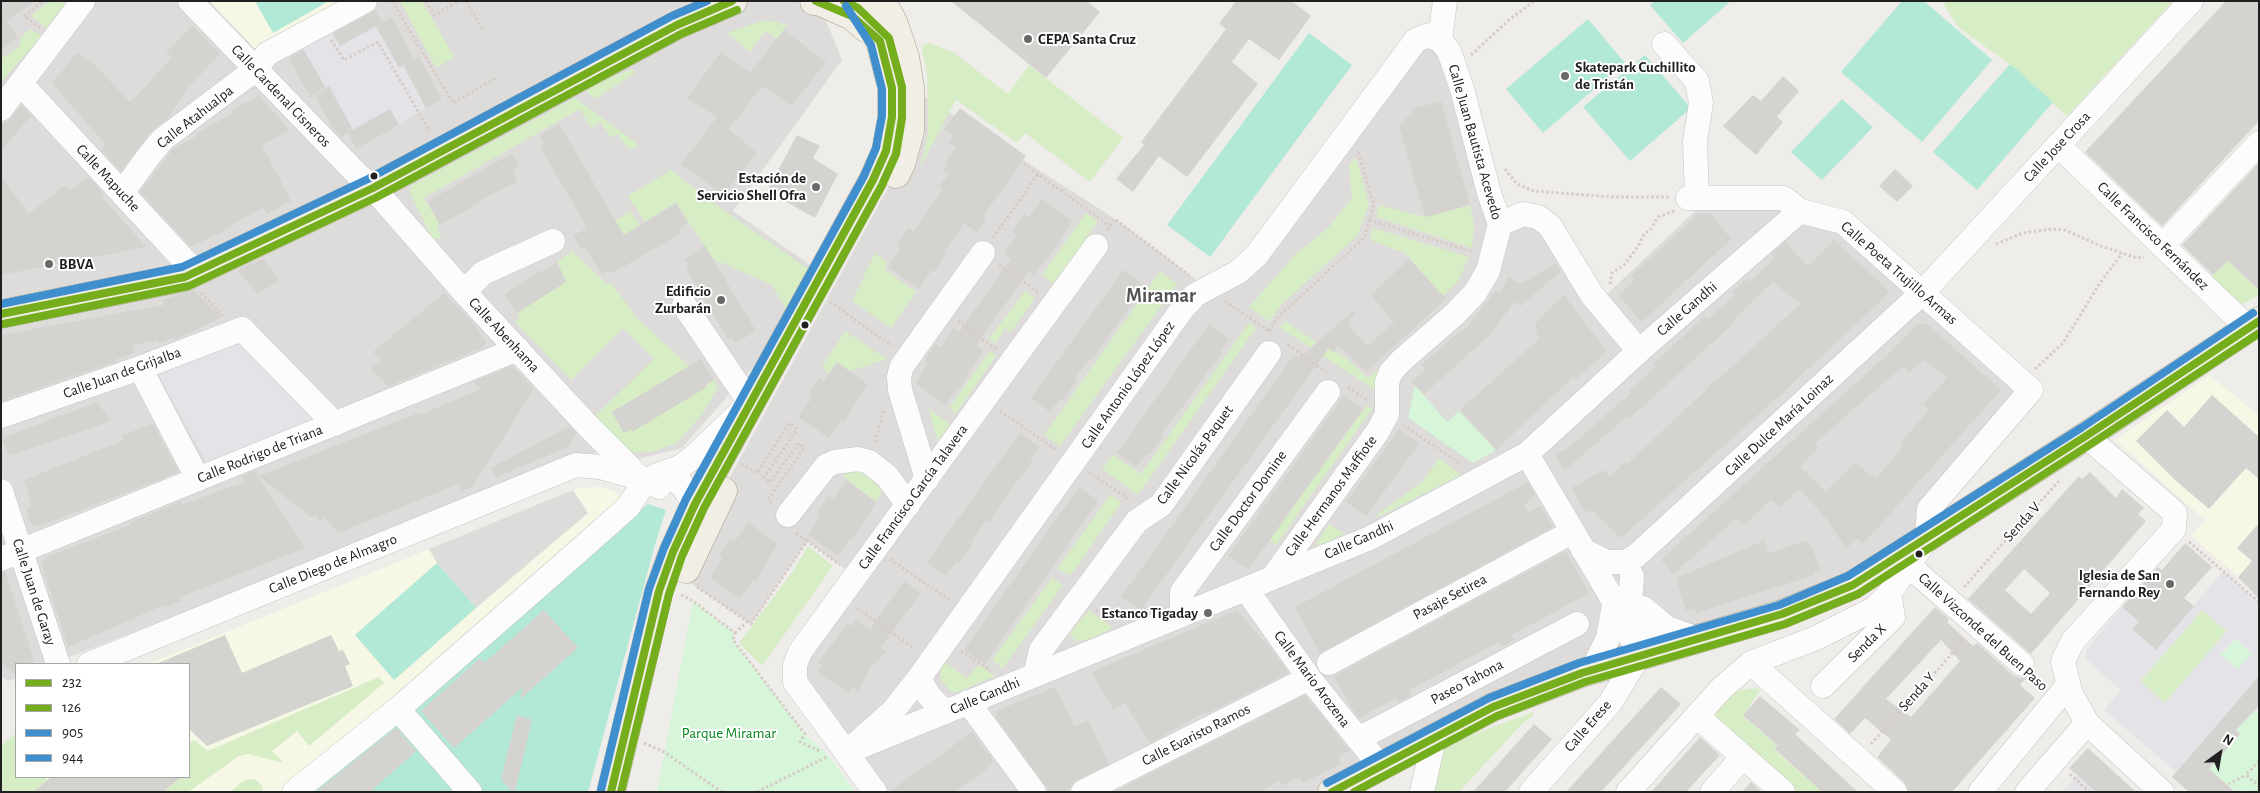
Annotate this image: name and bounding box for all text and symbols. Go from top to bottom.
place label: CEPA Santa Cruz [1038,30,1136,48]
marker: CEPA Santa Cruz [1022,33,1034,45]
street label: Calle Cardenal Cisneros [227,41,335,151]
place label: Skatepark Cuchillito de Tristán [1575,58,1696,93]
street label: Calle Juan Bautista Acevedo [1444,62,1506,222]
marker: Skatepark Cuchillito de Tristán [1559,70,1571,82]
street label: Calle Atahualpa [153,82,237,152]
street label: Calle Jose Crosa [2020,108,2094,186]
street label: Calle Mapuche [72,140,144,216]
place label: Estación de Servicio Shell Ofra [697,169,806,204]
unlabelled marker [369,171,379,181]
street label: Calle Francisco Fernández [2093,178,2213,294]
marker: Estación de Servicio Shell Ofra [810,181,822,193]
street label: Calle Poeta Trujillo Armas [1837,217,1961,329]
place label: BBVA [59,255,94,273]
marker: BBVA [43,258,55,270]
street label: Calle Gandhi [1653,278,1721,340]
place label: Edificio Zurbarán [655,282,711,317]
district label: Miramar [1126,284,1196,308]
street label: Calle Abenhama [465,294,543,376]
marker: Edificio Zurbarán [715,294,727,306]
street label: Calle Antonio López López [1077,318,1179,452]
unlabelled marker [800,320,810,330]
street label: Calle Juan de Grijalba [61,343,183,403]
street label: Calle Dulce María Loinaz [1721,370,1837,480]
street label: Calle Nicolás Paquet [1153,402,1237,508]
street label: Calle Rodrigo de Triana [195,421,325,487]
street label: Calle Francisco García Talavera [854,421,972,573]
street label: Calle Hermanos Maffiote [1281,432,1381,560]
street label: Calle Doctor Domine [1205,447,1291,555]
street label: Senda V [2000,498,2044,546]
street label: Calle Gandhi [1321,517,1397,563]
street label: Calle Diego de Almagro [266,530,400,598]
street label: Calle Juan de Garay [8,536,60,648]
unlabelled marker [1914,549,1924,559]
place label: Iglesia de San Fernando Rey [2079,566,2160,601]
street label: Calle Vizconde del Buen Paso [1914,569,2052,695]
street label: Pasaje Setirea [1410,570,1490,624]
marker: Iglesia de San Fernando Rey [2164,578,2176,590]
place label: Estanco Tigaday [1101,604,1198,622]
marker: Estanco Tigaday [1202,607,1214,619]
street label: Senda X [1844,620,1890,666]
street label: Calle Mario Arozena [1270,627,1354,731]
street label: Paseo Tahona [1428,655,1506,709]
legend [15,663,190,778]
street label: Senda Y [1895,669,1939,715]
street label: Calle Gandhi [947,673,1023,719]
text: 232 [62,675,82,690]
street label: Calle Erese [1561,696,1615,756]
text: 126 [62,700,81,715]
street label: Calle Evaristo Ramos [1139,700,1253,770]
park label: Parque Miramar [682,724,776,742]
text: 905 [62,725,83,740]
north arrow [2195,728,2245,778]
text: N [2220,732,2236,749]
text: 944 [62,750,83,765]

